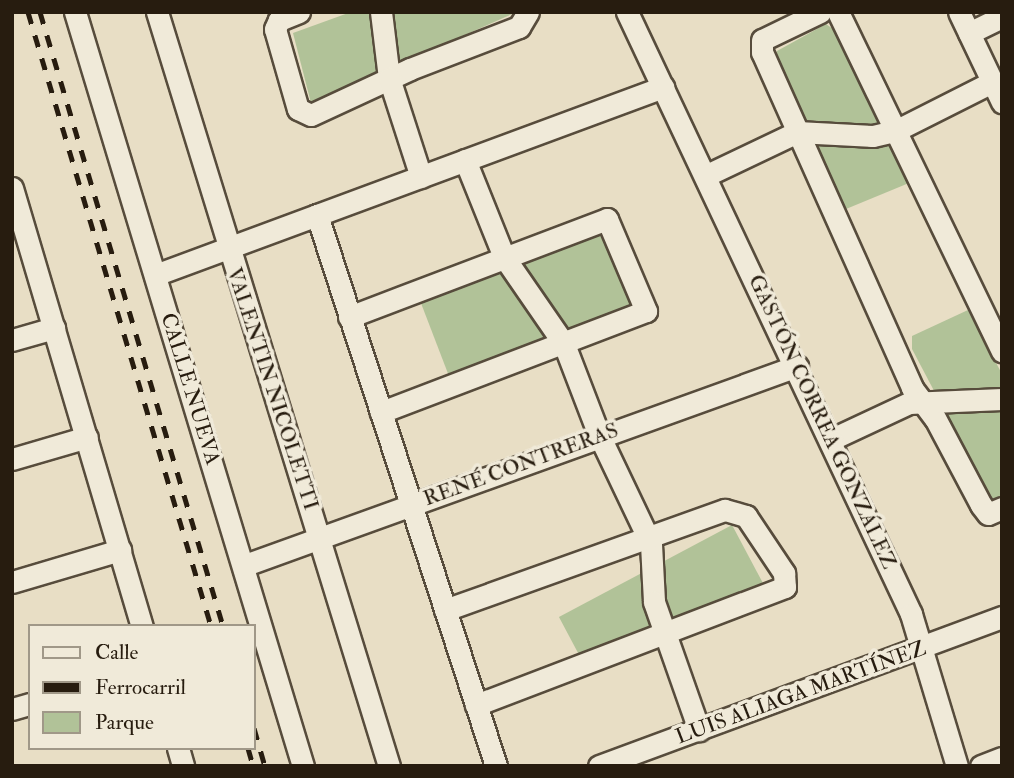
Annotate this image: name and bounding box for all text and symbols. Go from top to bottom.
street label: VALENTIN NICOLETTI [221,265,323,513]
street label: GASTÓN CORREA GONZÁLEZ [743,271,901,573]
street label: CALLE NUEVA [155,310,225,468]
street label: RENÉ CONTRERAS [420,418,622,512]
legend [28,624,256,750]
street label: LUIS ALIAGA MARTÍNEZ [672,636,930,750]
text: Calle [95,639,138,666]
text: Ferrocarril [95,674,186,701]
text: Parque [95,709,154,736]

